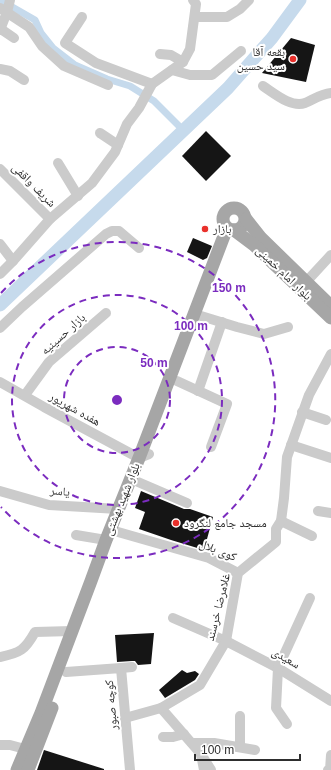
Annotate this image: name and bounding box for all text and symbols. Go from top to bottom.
place label: بقعه آقا سید حسین [237,45,285,73]
marker: بقعه آقا سید حسین [288,54,298,64]
street label: شریف واقفی [9,160,59,210]
place label: بازار [212,222,231,236]
marker: بازار [200,224,210,234]
street label: بلوار امام خمینی [253,243,315,304]
text: 150 m [212,281,246,295]
street label: بازار حسینیه [38,310,88,358]
text: 100 m [174,319,208,333]
text: 50 m [140,356,168,370]
street label: هفده شهریور [46,389,103,429]
centre of rings [110,393,124,407]
street label: بلوار شهید بهشتی [101,461,143,537]
street label: یاسر [48,483,71,499]
place label: مسجد جامع لنگرود [184,516,267,530]
marker: مسجد جامع لنگرود [171,518,181,528]
street label: کوی بلال [197,536,239,564]
street label: غلامرضا خرسند [203,572,233,642]
street label: سعیدی [269,644,303,672]
street label: کوچه صبور [102,679,121,732]
scale bar [195,736,300,762]
text: 100 m [201,743,234,757]

